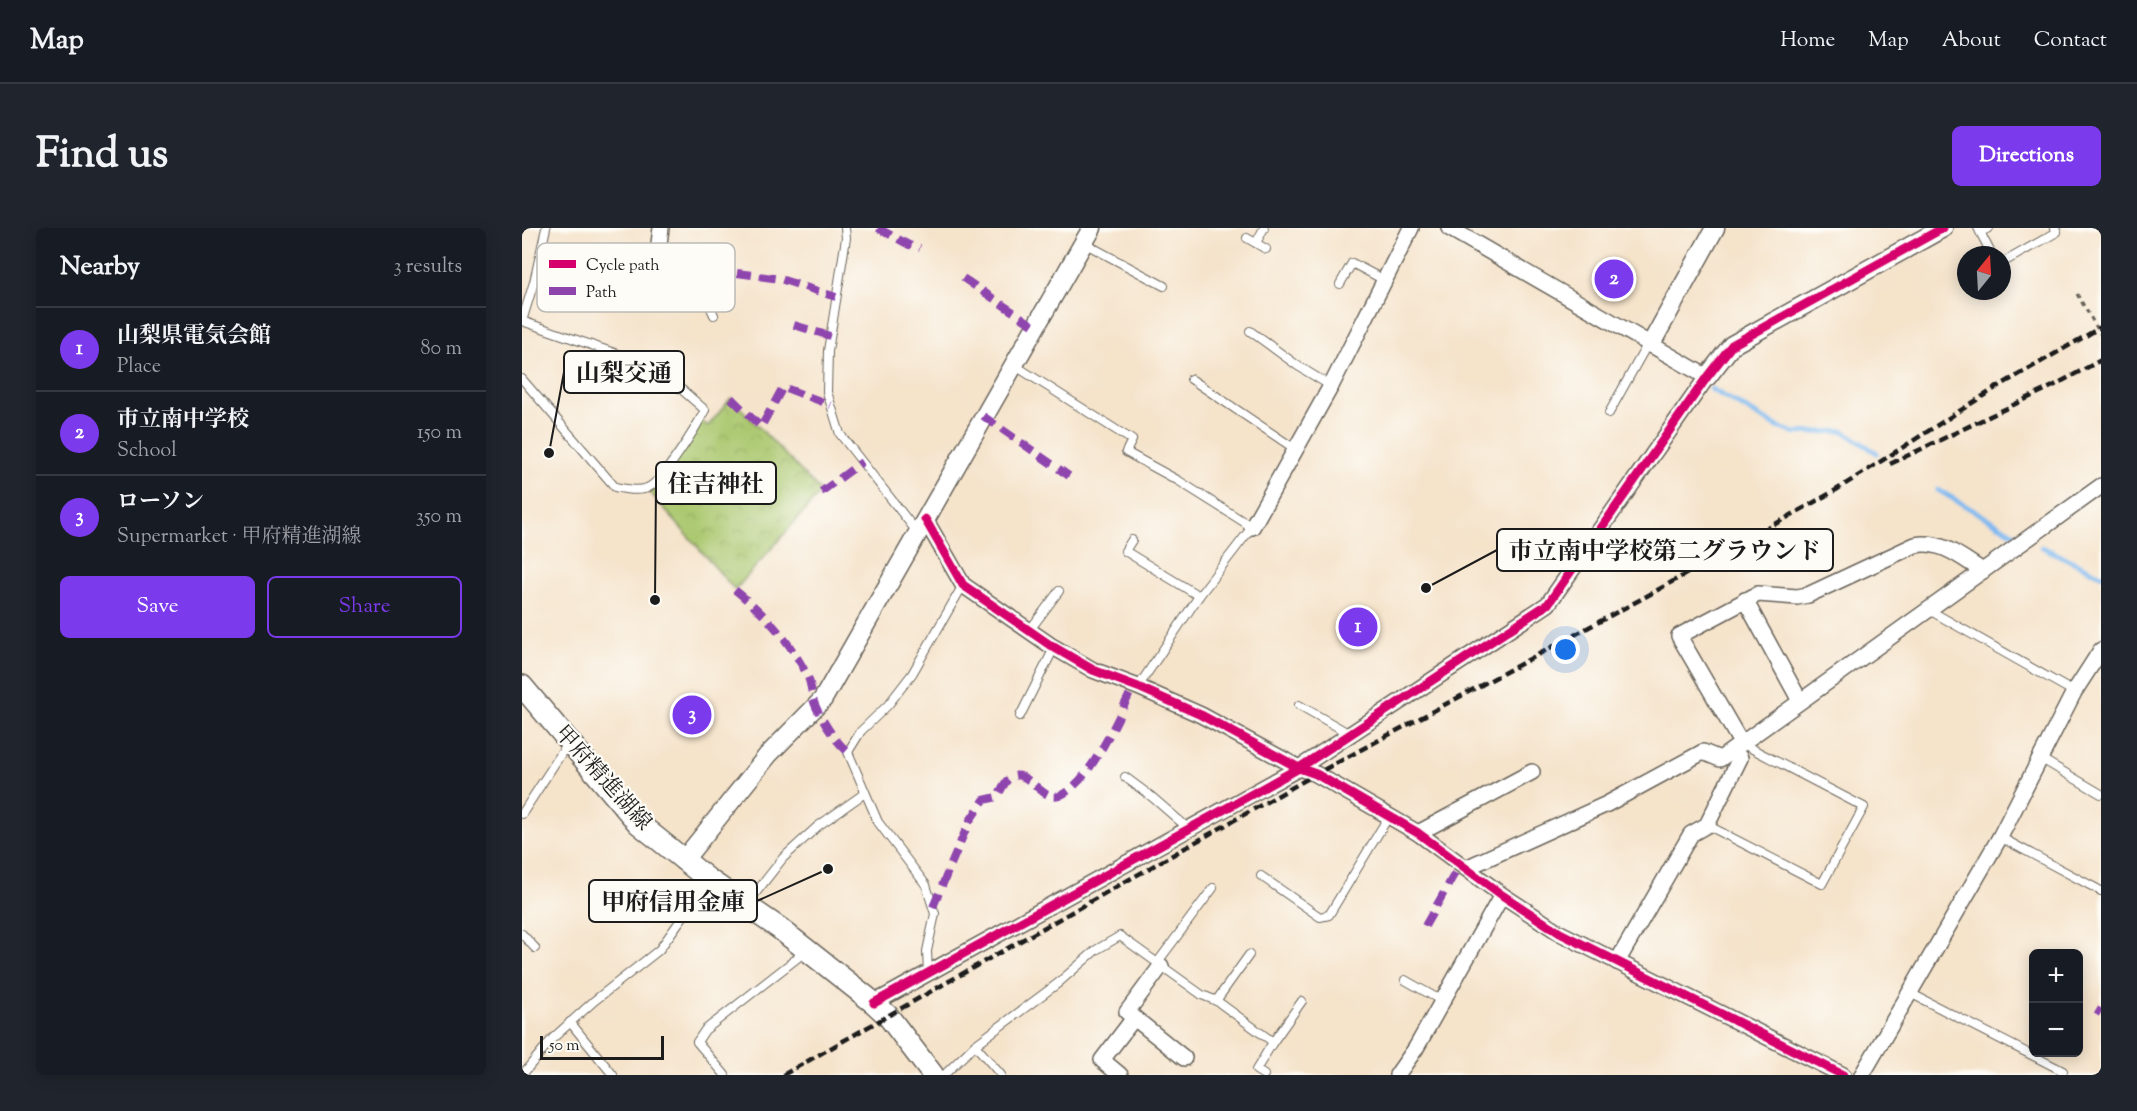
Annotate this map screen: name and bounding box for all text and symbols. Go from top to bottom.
text: Map [30,21,84,61]
text: Home [1780,26,1835,56]
text: Map [1868,26,1909,56]
text: About [1942,26,2001,56]
text: Contact [2034,26,2107,56]
text: Find us [36,126,168,186]
button: Directions [1952,126,2101,186]
legend [537,243,735,312]
north arrow [1957,246,2011,300]
text: Nearby [60,249,140,286]
text: 3 results [393,253,462,282]
text: Cycle path [586,255,660,278]
pin: 2 [1594,256,1634,302]
text: Path [586,282,617,305]
text: 山梨県電気会館 [117,321,271,353]
text: 1 [76,335,83,364]
text: 80 m [421,335,462,364]
callout: 山梨交通 [564,351,684,393]
text: Place [117,353,161,382]
text: 山梨交通 [576,358,672,392]
text: 市立南中学校 [117,405,249,437]
text: 2 [75,419,84,448]
text: 150 m [417,419,462,448]
text: School [117,437,177,466]
callout: 住吉神社 [656,462,776,504]
text: 住吉神社 [668,469,764,503]
text: ローソン [117,487,204,519]
text: 3 [75,503,84,532]
text: 350 m [416,503,462,532]
text: Supermarket · 甲府精進湖線 [117,523,361,552]
callout: 市立南中学校第二グラウンド [1497,529,1833,571]
text: 市立南中学校第二グラウンド [1509,536,1821,570]
button: Save [60,576,255,638]
button: Share [267,576,462,638]
pin: 1 [1338,604,1378,650]
your location [1551,635,1580,664]
pin: 3 [672,692,712,738]
street label: 甲府精進湖線 [546,719,658,839]
callout: 甲府信用金庫 [589,880,757,922]
text: 甲府信用金庫 [601,887,745,921]
map controls [2029,949,2083,1057]
button: + [2029,949,2083,1003]
button: − [2029,1003,2083,1057]
scale bar [540,1033,664,1060]
text: 50 m [549,1035,580,1058]

